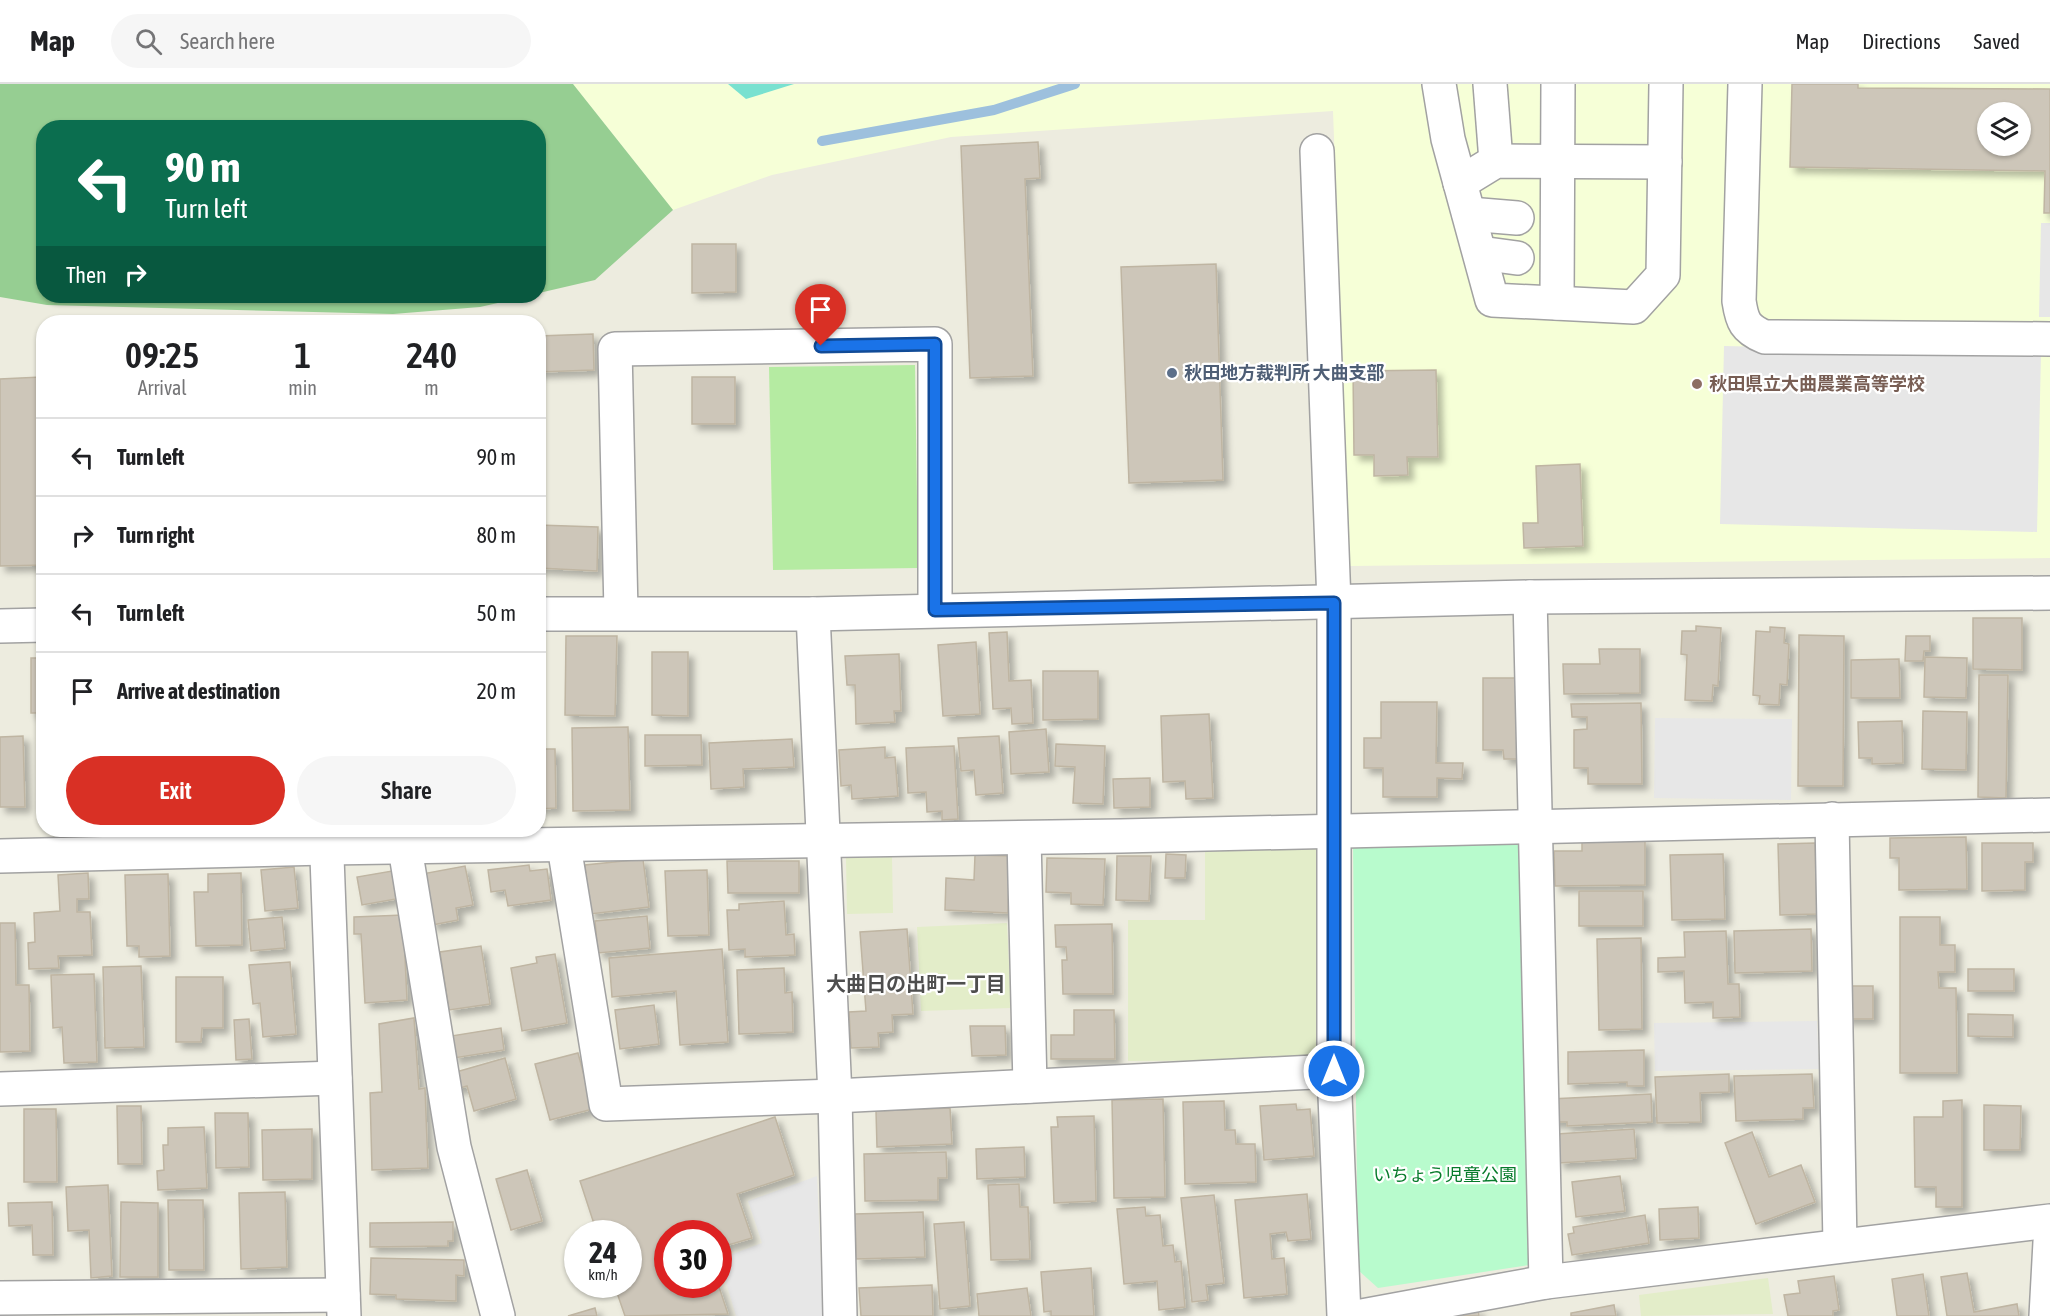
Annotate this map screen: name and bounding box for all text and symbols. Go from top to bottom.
search box [111,14,531,68]
text: Map [30,25,75,57]
icon: search [132,25,165,58]
text: Search here [180,28,275,54]
text: Map [1795,29,1829,53]
text: Directions [1862,29,1941,53]
text: Saved [1974,29,2020,53]
map controls [1977,102,2031,156]
button: layers [1977,102,2031,156]
text: 90 m [165,143,240,191]
icon: left [66,144,144,222]
text: Turn left [165,193,248,224]
icon: right [119,258,152,291]
text: Then [66,262,107,288]
pin [795,284,846,346]
icon: arrive [804,293,837,326]
text: 09:25 [125,334,199,376]
text: 1 [294,334,311,376]
text: 240 [406,334,457,376]
place label: 秋田地方裁判所 大曲支部 [1184,362,1384,383]
marker: 秋田地方裁判所 大曲支部 [1165,366,1179,380]
place label: 秋田県立大曲農業高等学校 [1709,373,1925,394]
text: Arrival [138,376,187,399]
text: min [288,376,317,399]
text: m [424,376,439,399]
marker: 秋田県立大曲農業高等学校 [1690,377,1704,391]
icon: left [66,441,99,474]
text: Turn left [117,444,184,470]
text: 90 m [476,444,516,470]
icon: right [66,519,99,552]
text: Turn right [117,522,194,548]
text: 80 m [476,522,516,548]
icon: left [66,597,99,630]
text: Turn left [117,600,184,626]
text: 50 m [476,600,516,626]
icon: arrive [66,675,99,708]
text: Arrive at destination [117,678,280,704]
text: 20 m [476,678,516,704]
button: Exit [66,756,285,825]
button: Share [297,756,516,825]
district label: 大曲日の出町一丁目 [826,972,1006,995]
position arrow [1302,1039,1366,1103]
park label: いちょう児童公園 [1373,1164,1517,1185]
speed limit sign: 30 [654,1220,732,1298]
text: 24 [589,1235,617,1269]
text: km/h [588,1266,618,1283]

